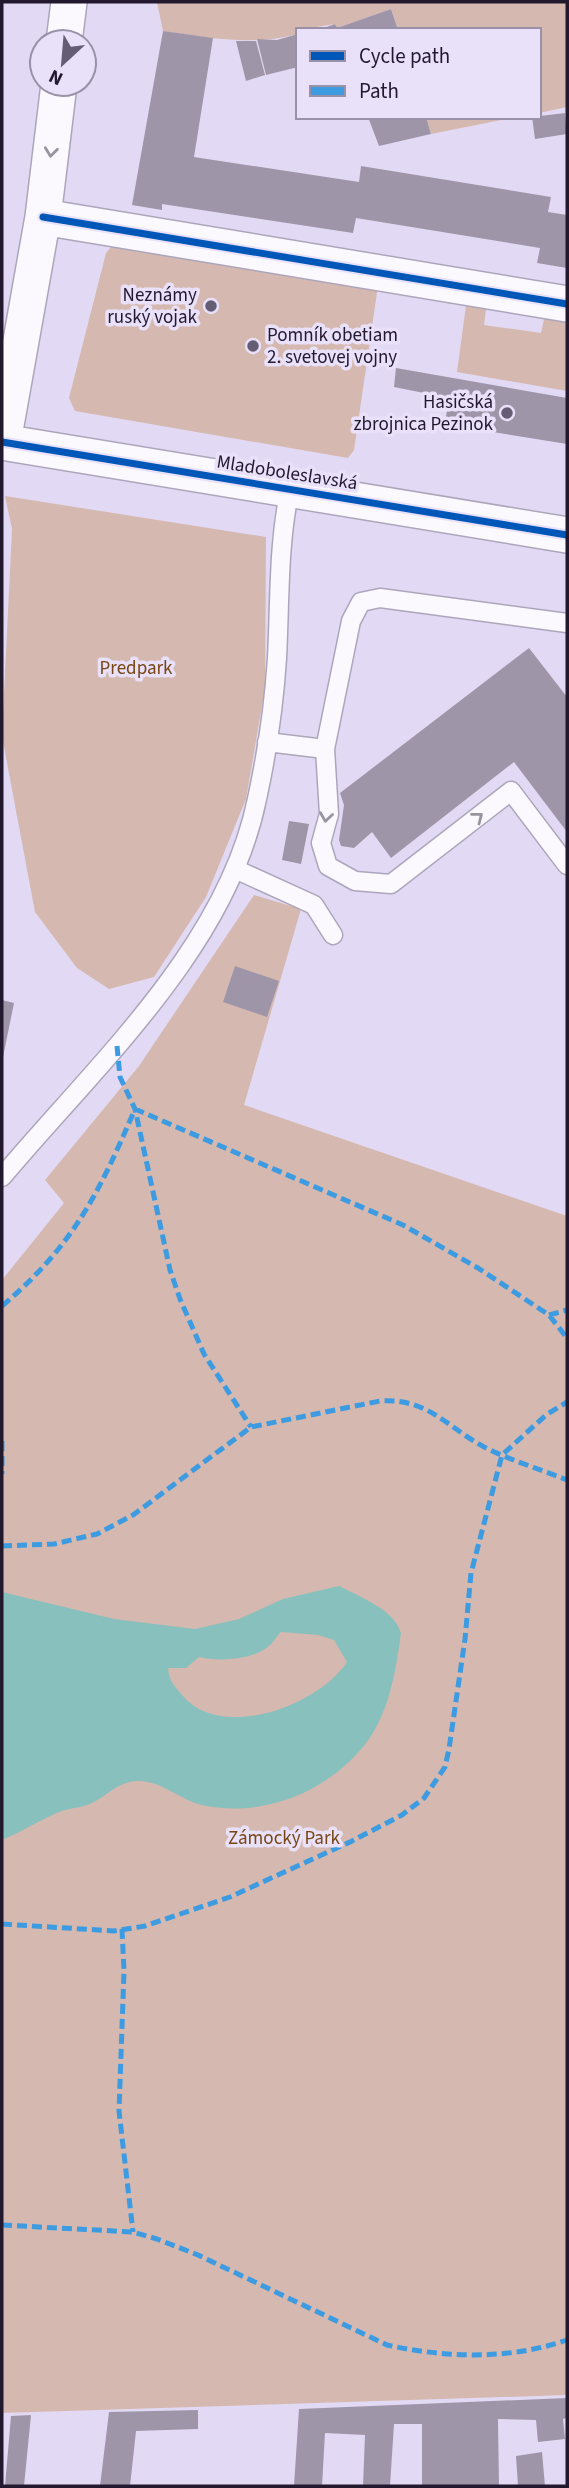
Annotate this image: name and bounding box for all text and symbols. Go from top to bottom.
north arrow [28,28,98,98]
legend [296,28,541,119]
text: Cycle path [359,41,450,71]
text: N [45,62,68,92]
text: Path [359,76,399,106]
one-way arrow [43,146,58,158]
place label: Neznámy ruský vojak [107,282,198,331]
marker: Neznámy ruský vojak [203,298,219,314]
place label: Pomník obetiam 2. svetovej vojny [267,322,398,371]
marker: Pomník obetiam 2. svetovej vojny [245,338,261,354]
place label: Hasičská zbrojnica Pezinok [354,389,494,438]
marker: Hasičská zbrojnica Pezinok [499,405,515,421]
street label: Mladoboleslavská [215,449,359,497]
park label: Predpark [100,655,173,682]
one-way arrow [319,811,334,823]
one-way arrow [470,812,483,825]
park label: Zámocký Park [228,1825,340,1852]

